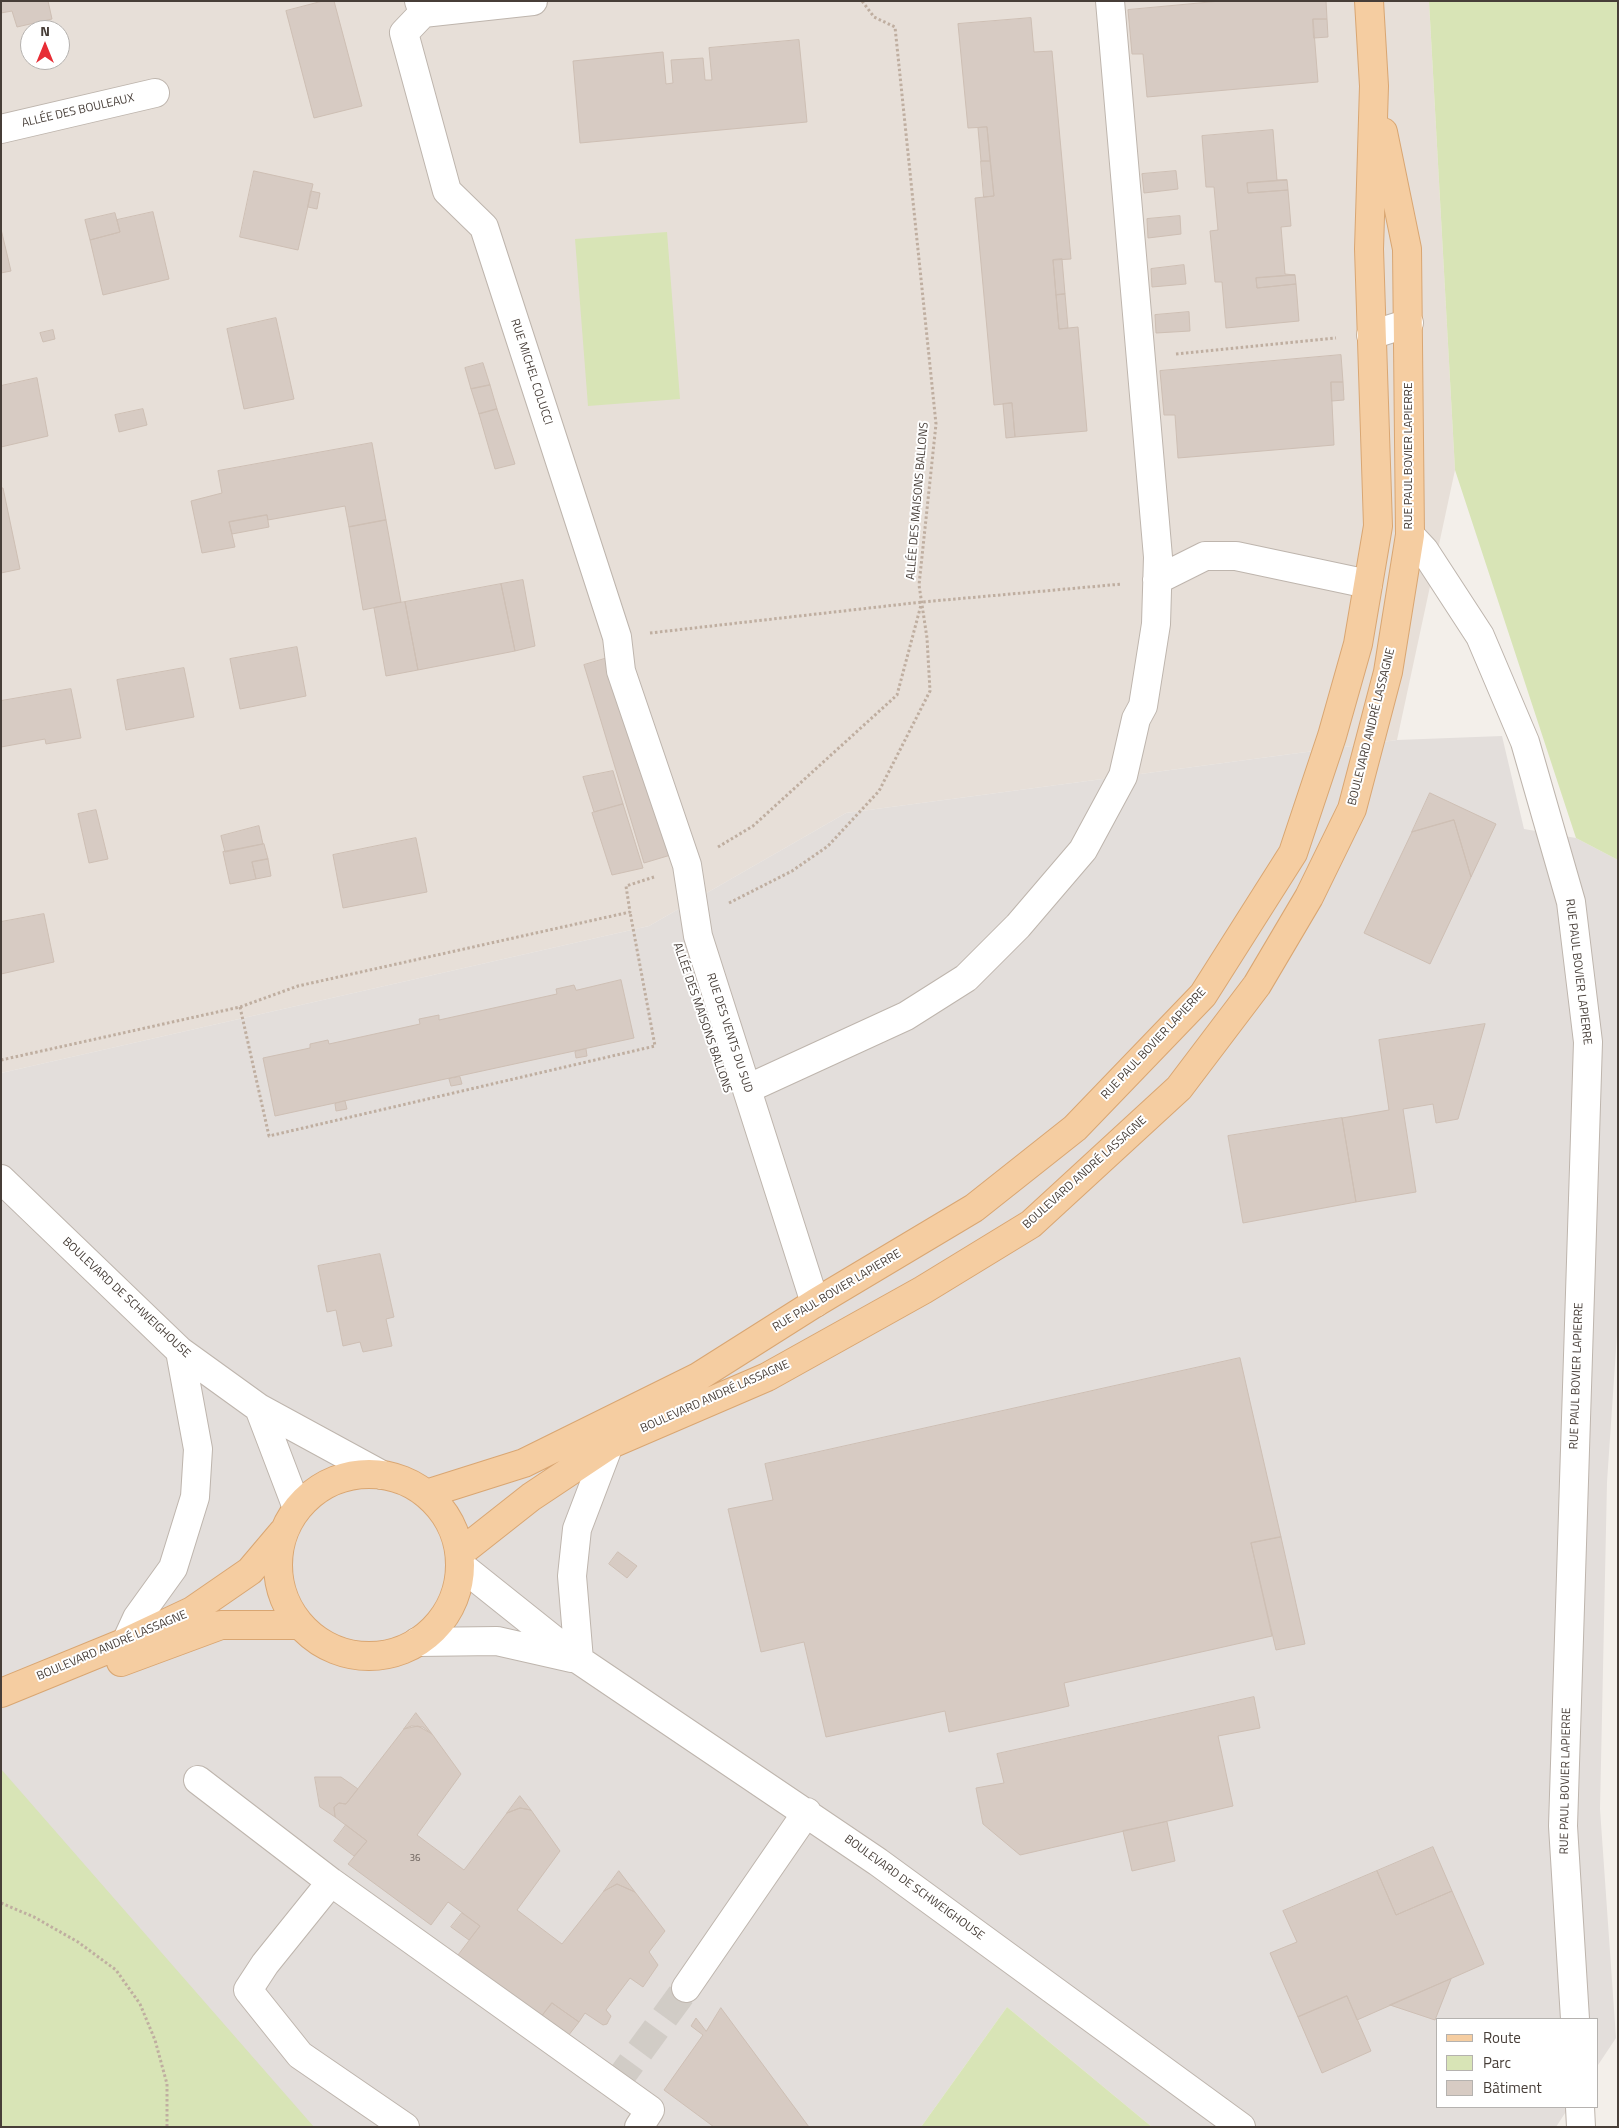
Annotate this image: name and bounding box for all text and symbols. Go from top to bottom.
north arrow [20,20,70,70]
text: N [40,20,50,41]
street label: ALLÉE DES BOULEAUX [20,91,136,131]
street label: RUE MICHEL COLUCCI [507,317,555,427]
street label: RUE PAUL BOVIER LAPIERRE [1402,382,1416,530]
street label: ALLÉE DES MAISONS BALLONS [904,422,932,580]
street label: BOULEVARD ANDRÉ LASSAGNE [1345,647,1399,807]
street label: RUE PAUL BOVIER LAPIERRE [1562,898,1594,1046]
street label: ALLÉE DES MAISONS BALLONS [669,941,735,1095]
street label: RUE DES VENTS DU SUD [703,971,755,1095]
street label: RUE PAUL BOVIER LAPIERRE [1099,985,1209,1103]
street label: BOULEVARD ANDRÉ LASSAGNE [1020,1114,1150,1232]
street label: BOULEVARD DE SCHWEIGHOUSE [59,1235,193,1361]
street label: RUE PAUL BOVIER LAPIERRE [770,1247,904,1335]
street label: RUE PAUL BOVIER LAPIERRE [1567,1302,1587,1450]
street label: BOULEVARD ANDRÉ LASSAGNE [638,1358,792,1436]
street label: BOULEVARD ANDRÉ LASSAGNE [35,1608,189,1684]
street label: RUE PAUL BOVIER LAPIERRE [1558,1707,1574,1855]
street label: BOULEVARD DE SCHWEIGHOUSE [841,1832,987,1944]
house number: 36 [409,1853,421,1865]
legend [1436,2018,1599,2108]
text: Route [1483,2026,1521,2049]
text: Parc [1483,2051,1511,2074]
text: Bâtiment [1483,2076,1542,2099]

